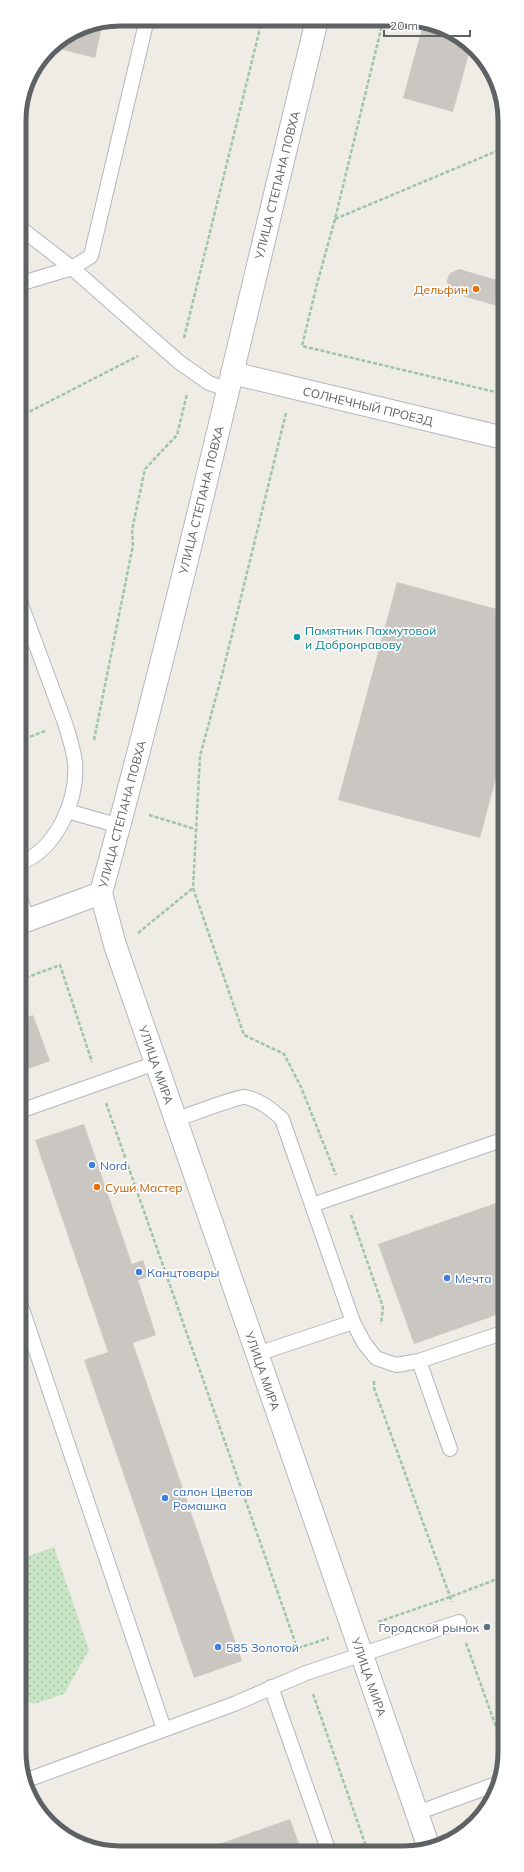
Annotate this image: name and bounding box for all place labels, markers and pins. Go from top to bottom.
place label: Дельфин [414,282,468,297]
marker: Дельфин [471,284,481,294]
place label: Памятник Пахмутовой и Добронравову [305,623,436,652]
marker: Памятник Пахмутовой и Добронравову [292,632,302,642]
place label: Nord [100,1158,127,1173]
marker: Nord [87,1160,97,1170]
place label: Суши Мастер [105,1180,183,1195]
marker: Суши Мастер [92,1182,102,1192]
place label: Канцтовары [147,1265,219,1280]
marker: Канцтовары [134,1267,144,1277]
place label: Мечта [455,1271,491,1286]
marker: Мечта [442,1273,452,1283]
place label: салон Цветов Ромашка [173,1484,253,1513]
marker: салон Цветов Ромашка [160,1493,170,1503]
place label: Городской рынок [379,1620,480,1635]
marker: Городской рынок [482,1622,492,1632]
place label: 585 Золотой [226,1640,299,1655]
marker: 585 Золотой [213,1642,223,1652]

